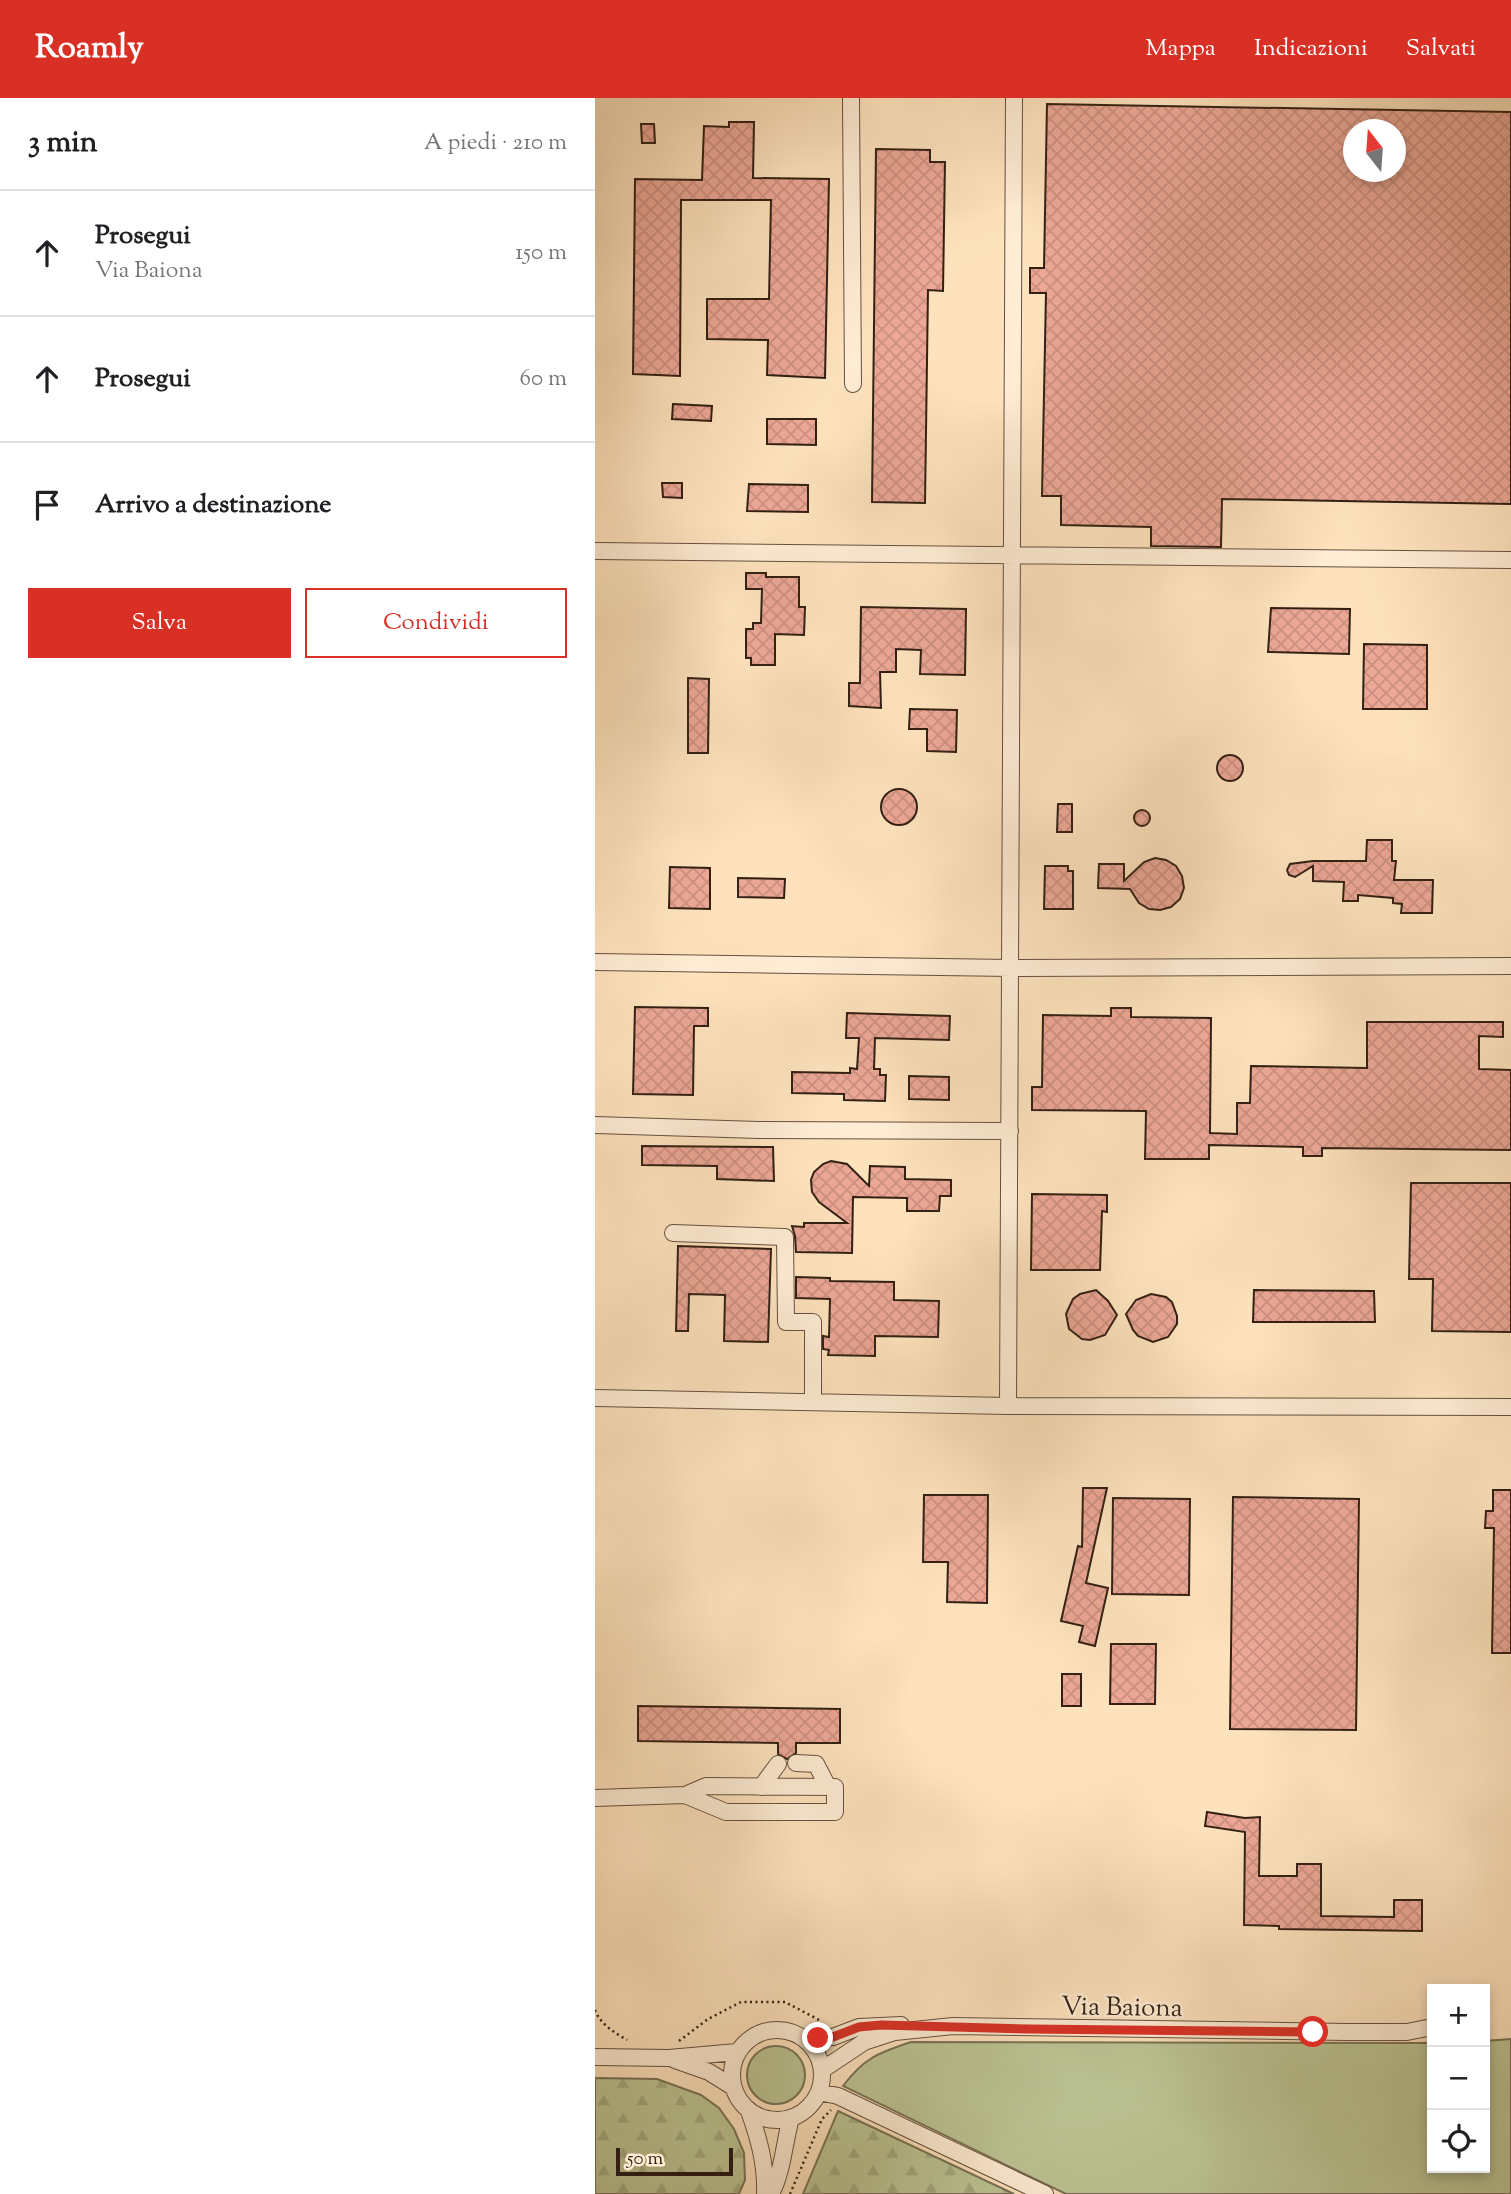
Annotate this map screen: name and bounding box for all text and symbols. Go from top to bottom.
text: Roamly [35,25,144,73]
text: Mappa [1146,32,1216,66]
text: Indicazioni [1254,32,1368,66]
text: Salvati [1406,32,1476,66]
north arrow [1343,119,1406,182]
text: 3 min [28,122,98,165]
text: A piedi · 210 m [424,127,567,160]
text: Prosegui [95,218,191,255]
icon: ahead [28,234,66,272]
text: 150 m [515,237,567,270]
text: Via Baiona [95,255,203,288]
icon: ahead [28,360,66,398]
text: Prosegui [95,361,191,398]
text: 60 m [519,363,567,396]
icon: arrive [28,486,66,524]
text: Arrivo a destinazione [95,487,331,524]
button: Salva [28,588,291,658]
button: Condividi [305,588,567,658]
map controls [1427,1984,1490,2173]
button: + [1427,1984,1490,2047]
street label: Via Baiona [1061,1989,1183,2028]
route start [1297,2016,1328,2047]
route end [802,2022,833,2053]
button: − [1427,2047,1490,2110]
button: locate [1427,2110,1490,2173]
scale bar [616,2145,733,2177]
text: 50 m [627,2146,663,2173]

